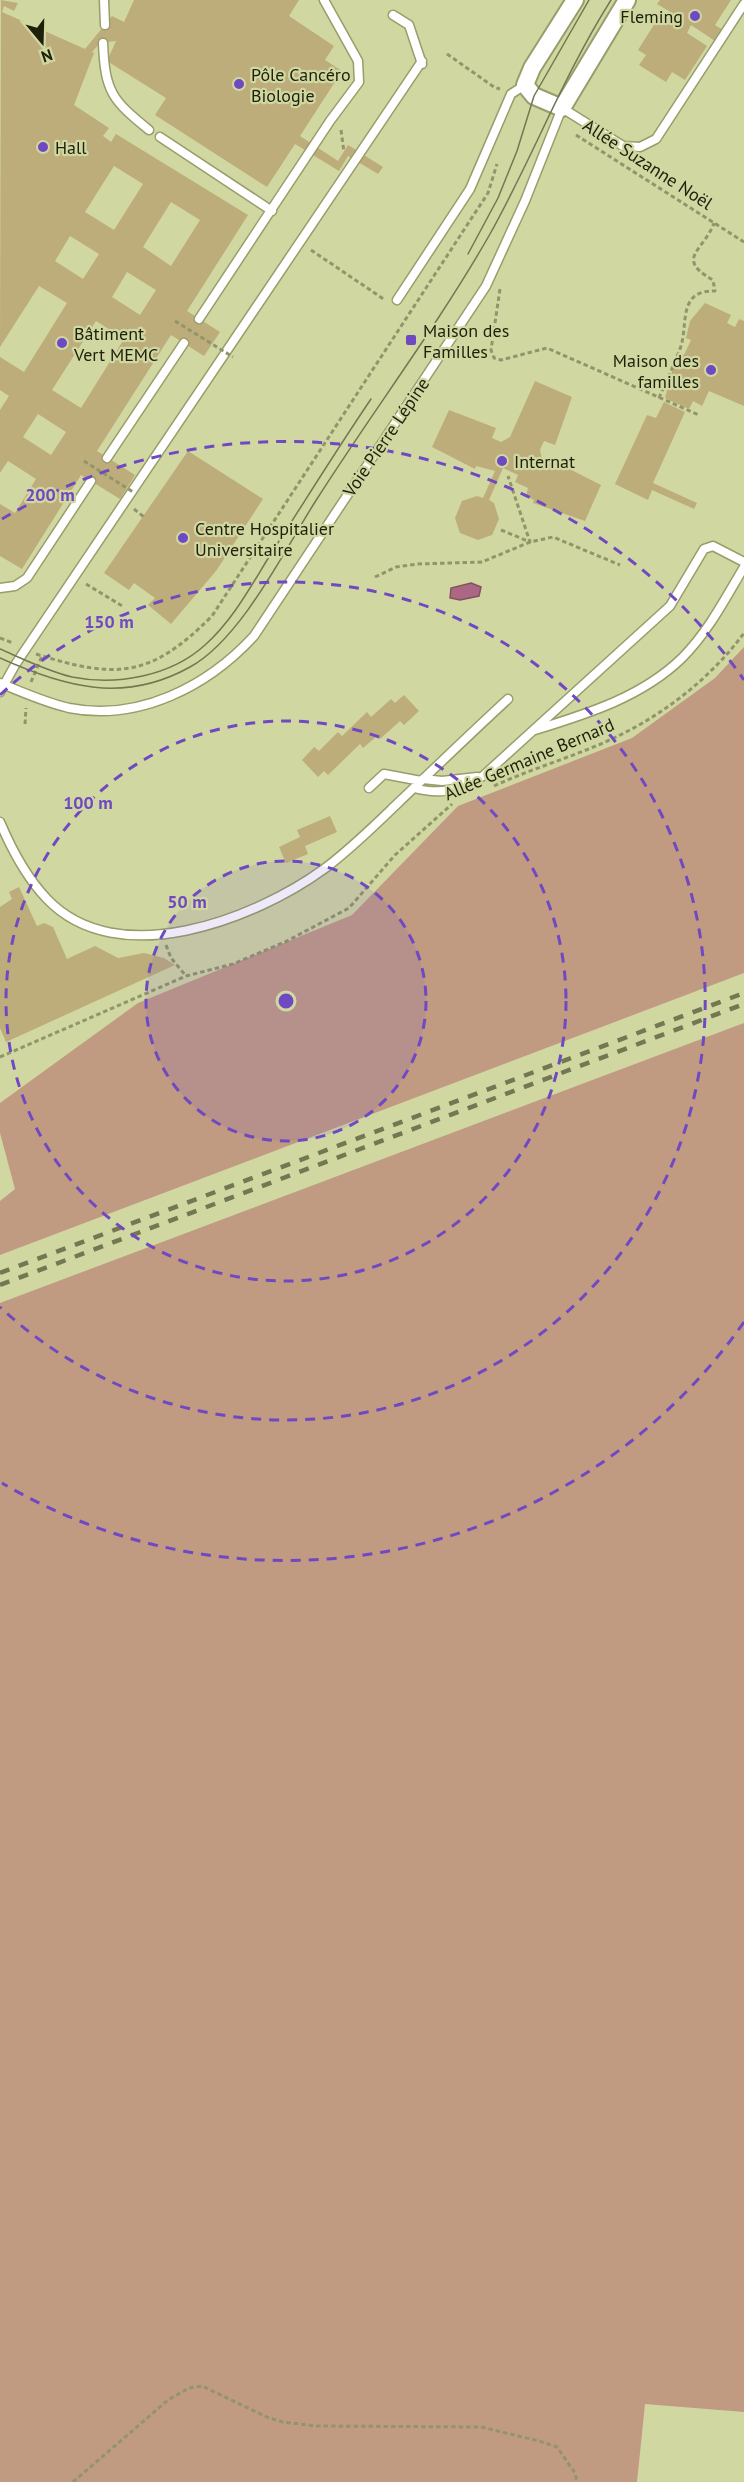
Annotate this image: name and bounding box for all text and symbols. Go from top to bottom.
place label: Fleming [620,5,683,28]
marker: Fleming [688,9,702,23]
north arrow [12,12,72,72]
text: N [39,45,55,67]
place label: Pôle Cancéro Biologie [251,63,351,107]
marker: Pôle Cancéro Biologie [232,77,246,91]
street label: Allée Suzanne Noël [579,114,718,215]
place label: Hall [55,136,87,159]
marker: Hall [36,140,50,154]
place label: Maison des Familles [423,319,509,363]
place label: Bâtiment Vert MEMC [73,322,158,366]
marker: Maison des Familles [404,333,418,347]
marker: Bâtiment Vert MEMC [55,336,69,350]
place label: Maison des familles [613,349,699,393]
marker: Maison des familles [704,363,718,377]
street label: Voie Pierre Lépine [337,373,434,502]
place label: Internat [514,450,575,473]
marker: Internat [495,454,509,468]
text: 200 m [25,483,75,506]
place label: Centre Hospitalier Universitaire [195,517,334,561]
marker: Centre Hospitalier Universitaire [176,531,190,545]
text: 150 m [84,610,134,633]
street label: Allée Germaine Bernard [440,713,618,805]
text: 100 m [63,791,113,814]
text: 50 m [167,890,207,913]
centre of rings [276,991,296,1011]

